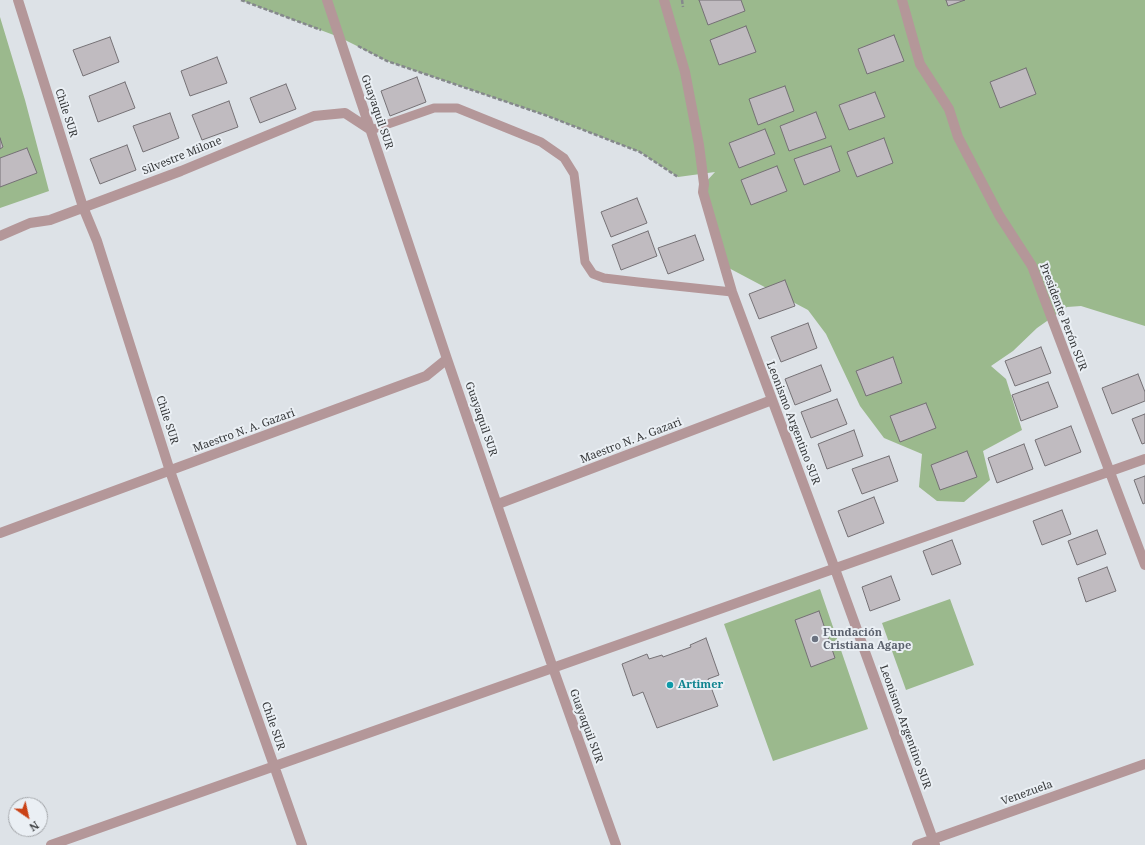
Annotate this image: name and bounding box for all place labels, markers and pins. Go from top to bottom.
place label: Fundación Cristiana Agape [823,626,911,652]
marker: Fundación Cristiana Agape [810,634,820,644]
place label: Artimer [678,678,723,692]
marker: Artimer [665,680,675,690]

